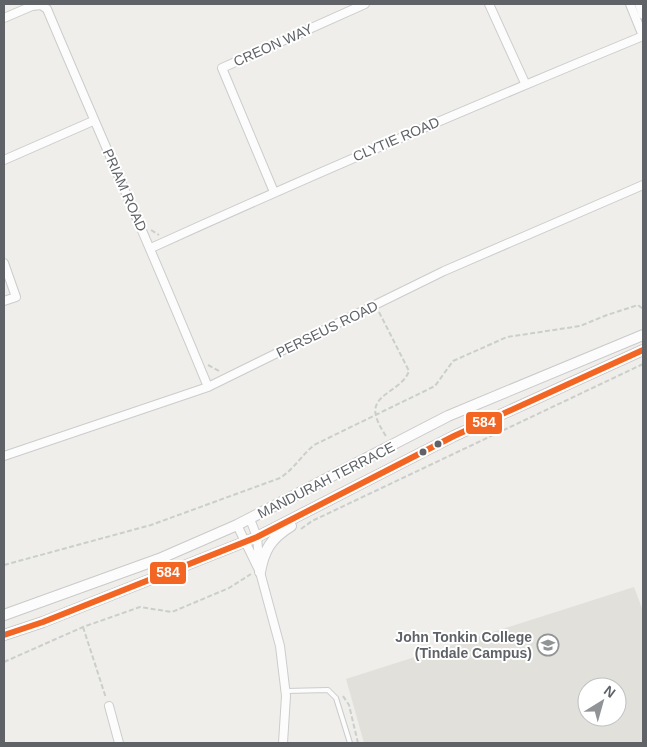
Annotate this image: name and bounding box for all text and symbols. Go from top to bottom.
street label: CREON WAY [231,20,316,70]
street label: CLYTIE ROAD [350,114,442,164]
street label: PRIAM ROAD [100,146,150,234]
street label: PERSEUS ROAD [273,297,381,361]
line badge: 584 [465,411,503,435]
text: 584 [472,414,496,430]
street label: MANDURAH TERRACE [255,438,397,522]
unlabelled marker [433,439,443,449]
unlabelled marker [418,447,428,457]
line badge: 584 [149,561,187,585]
text: 584 [156,564,180,580]
place label: John Tonkin College (Tindale Campus) [395,629,532,661]
school or university icon: John Tonkin College (Tindale Campus) [536,633,560,657]
north arrow [577,677,627,727]
text: N [601,682,619,701]

